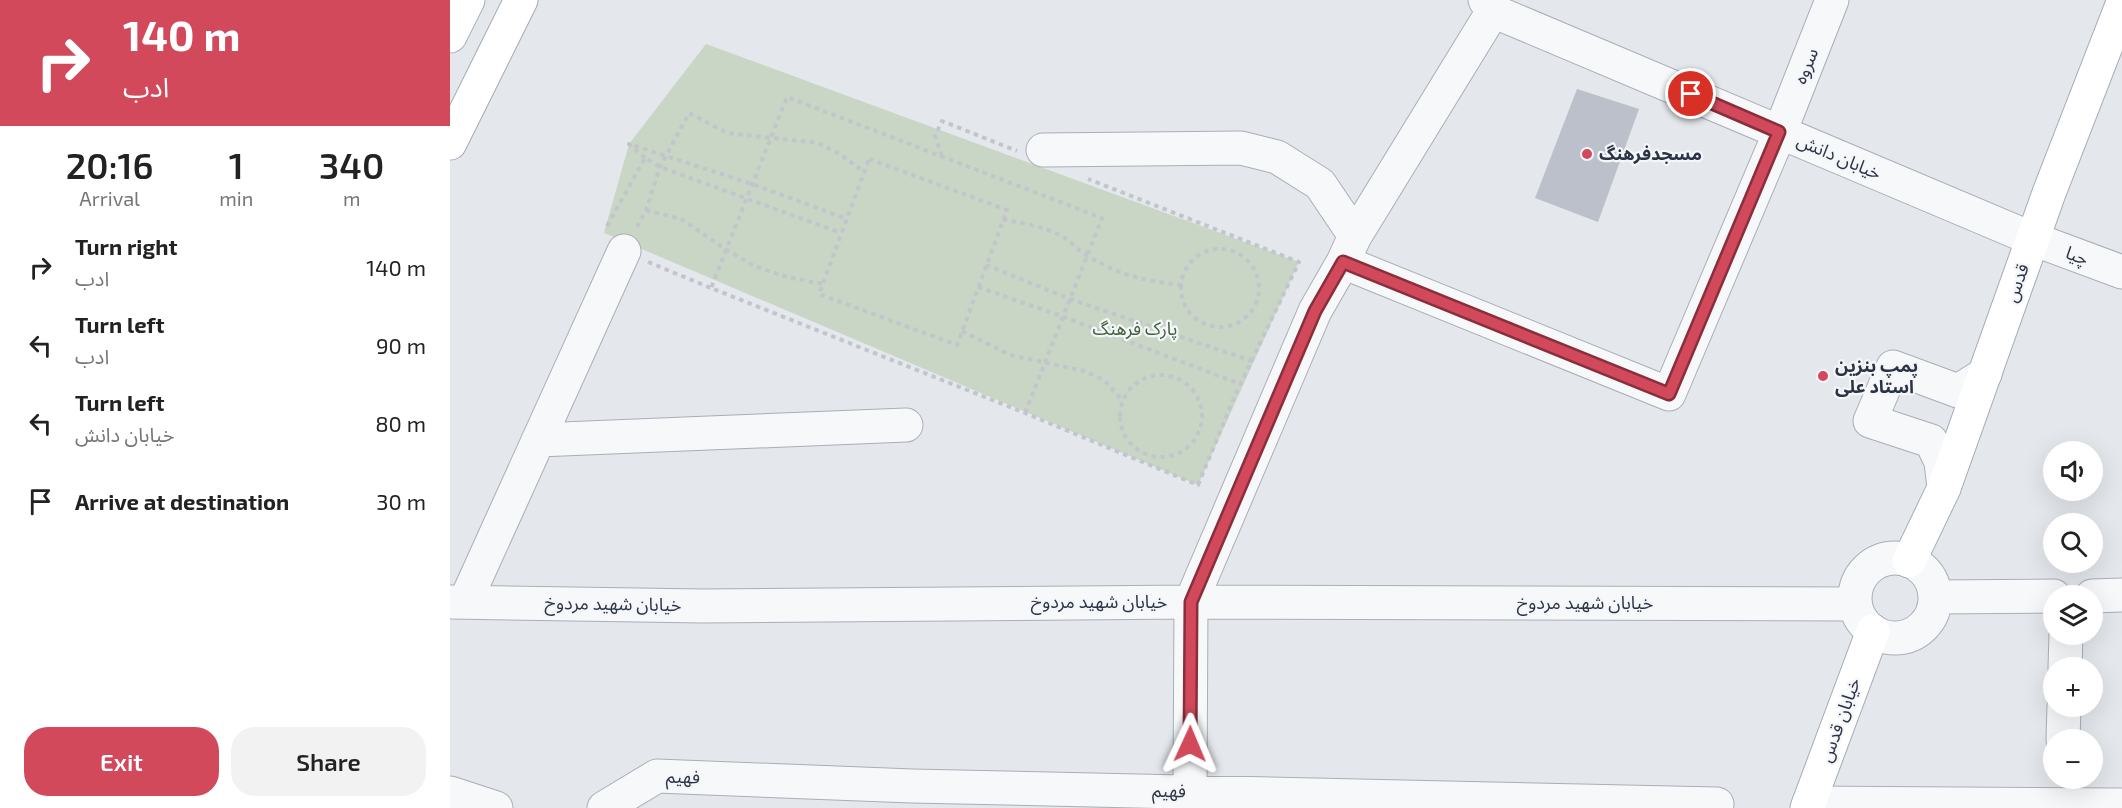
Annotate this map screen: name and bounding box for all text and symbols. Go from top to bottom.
text: 140 m [123,9,240,59]
icon: right [24,24,102,102]
street label: سروه [1788,45,1823,87]
pin [1665,68,1716,119]
text: ادب [123,70,169,102]
icon: arrive [1674,77,1707,110]
street label: خیابان دانش [1793,128,1885,185]
place label: مسجدفرهنگ [1599,142,1702,165]
text: 20:16 [66,143,154,186]
text: 1 [229,143,244,186]
text: 340 [319,143,384,186]
marker: مسجدفرهنگ [1580,147,1594,161]
text: Arrival [79,186,140,210]
text: min [219,186,253,210]
text: m [343,186,360,210]
text: Turn right [75,233,177,259]
street label: چیا [2063,241,2092,270]
icon: right [24,251,57,284]
text: 140 m [366,254,426,280]
street label: قدس [1999,260,2034,305]
text: ادب [75,266,109,290]
text: Turn left [75,311,164,337]
park label: پارک فرهنگ [1093,317,1177,340]
icon: left [24,329,57,362]
text: 90 m [376,332,426,358]
text: ادب [75,344,109,368]
place label: پمپ بنزین استاد علی [1835,354,1918,397]
marker: پمپ بنزین استاد علی [1816,369,1830,383]
text: Turn left [75,389,164,415]
icon: left [24,407,57,440]
text: 80 m [375,410,426,436]
text: خیابان دانش [75,422,174,446]
map controls [2043,441,2103,789]
button: sound [2043,441,2103,501]
icon: arrive [24,485,57,518]
text: Arrive at destination [75,488,289,514]
text: 30 m [376,488,426,514]
button: search [2043,513,2103,573]
button: layers [2043,585,2103,645]
street label: خیابان شهید مردوخ [1031,590,1167,615]
street label: خیابان شهید مردوخ [544,591,682,618]
street label: خیابان شهید مردوخ [1517,591,1653,616]
button: + [2043,657,2103,717]
street label: خیابان قدس [1814,674,1865,765]
position arrow [1158,712,1222,776]
button: Exit [24,727,219,796]
button: Share [231,727,426,796]
button: − [2043,729,2103,789]
street label: فهیم [666,764,700,791]
street label: فهیم [1152,779,1186,804]

